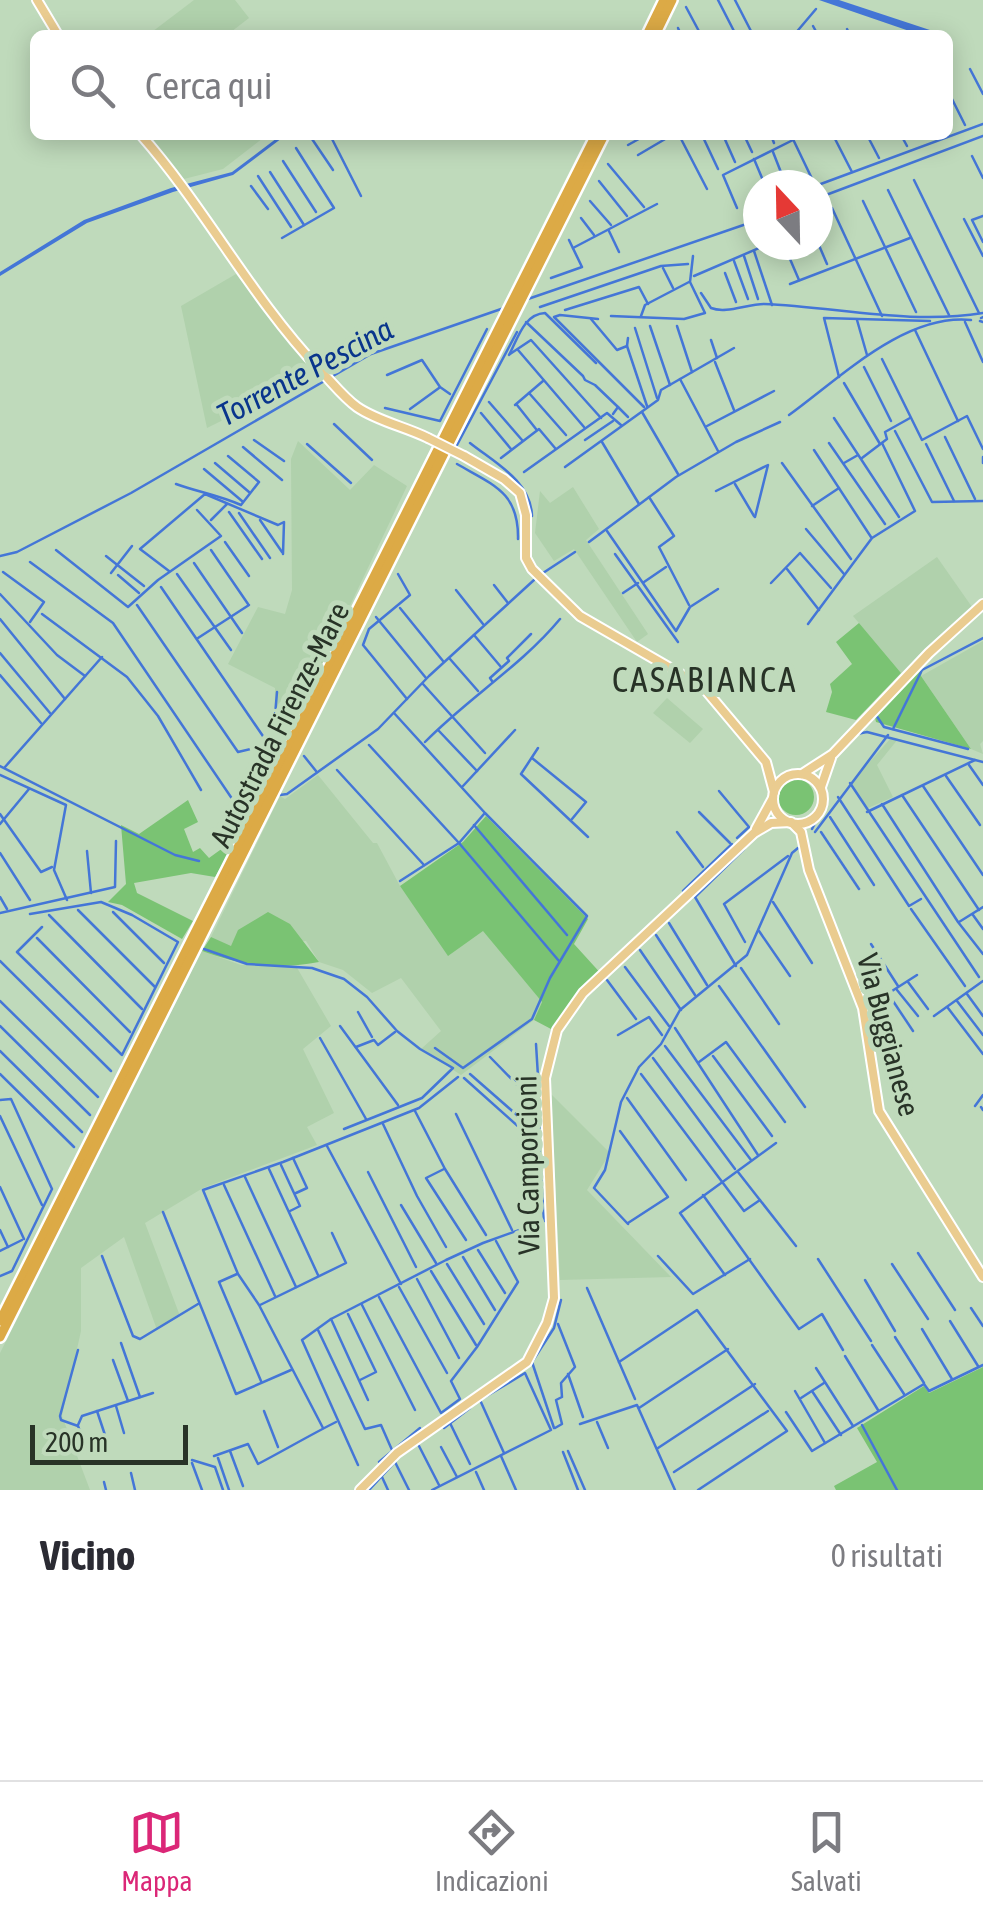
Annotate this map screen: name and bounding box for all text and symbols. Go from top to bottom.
search box [30,30,953,140]
icon: search [65,58,120,113]
text: Cerca qui [145,64,273,107]
north arrow [743,170,833,260]
water label: Torrente Pescina [211,310,399,433]
street label: Autostrada Firenze-Mare [203,597,355,852]
district label: CASABIANCA [612,659,798,699]
street label: Via Buggianese [851,950,927,1120]
street label: Via Camporcioni [508,1075,546,1255]
scale bar [30,1420,188,1464]
text: 200 m [45,1426,108,1458]
text: Vicino [40,1531,136,1579]
text: 0 risultati [831,1537,943,1574]
tab: Mappa [121,1805,193,1897]
tab: Indicazioni [435,1805,549,1897]
tab: Salvati [791,1805,862,1897]

